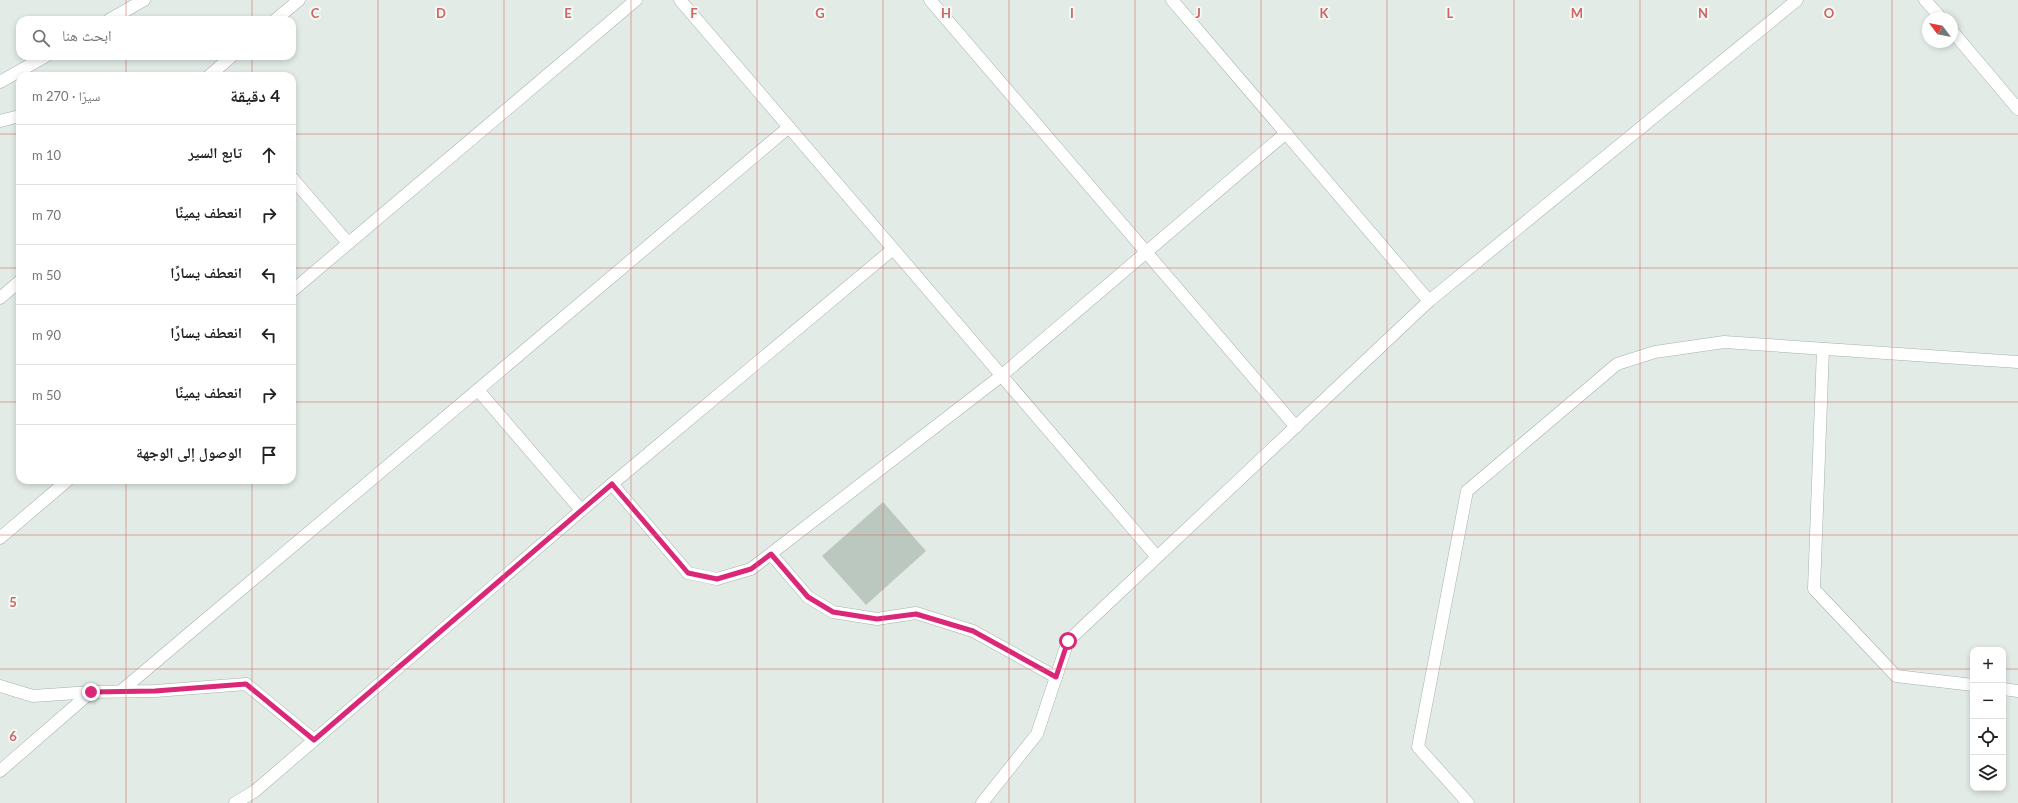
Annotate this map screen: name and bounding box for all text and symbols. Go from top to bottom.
text: C [311,5,320,21]
text: D [436,5,446,21]
text: E [564,5,572,21]
text: F [690,5,698,21]
text: G [815,5,825,21]
text: H [941,5,951,21]
text: I [1070,5,1074,21]
text: J [1195,5,1201,21]
text: K [1320,5,1330,21]
text: L [1447,5,1454,21]
text: M [1571,5,1583,21]
text: N [1698,5,1708,21]
text: O [1824,5,1835,21]
north arrow [1922,12,1958,48]
search box [16,16,296,60]
text: ابحث هنا [62,26,112,44]
icon: search [30,27,52,49]
text: 4 دقيقة [230,85,280,106]
text: سيرًا · 270 m [32,88,100,104]
text: تابع السير [188,143,242,161]
icon: ahead [258,144,280,166]
text: 10 m [32,147,61,163]
text: انعطف يمينًا [175,203,242,221]
icon: right [258,204,280,226]
text: 70 m [32,207,61,223]
text: انعطف يسارًا [170,263,242,281]
icon: left [258,264,280,286]
text: 50 m [32,267,61,283]
text: انعطف يسارًا [170,323,242,341]
icon: left [258,324,280,346]
text: 90 m [32,327,61,343]
text: انعطف يمينًا [175,383,242,401]
icon: right [258,384,280,406]
text: 50 m [32,387,61,403]
text: الوصول إلى الوجهة [136,443,242,461]
icon: arrive [258,444,280,466]
text: 5 [9,594,17,610]
route start [1059,632,1077,650]
map controls [1970,647,2006,791]
button: + [1970,647,2006,683]
route end [82,683,100,701]
button: − [1970,683,2006,719]
button: locate [1970,719,2006,755]
text: 6 [9,728,17,744]
button: layers [1970,755,2006,791]

